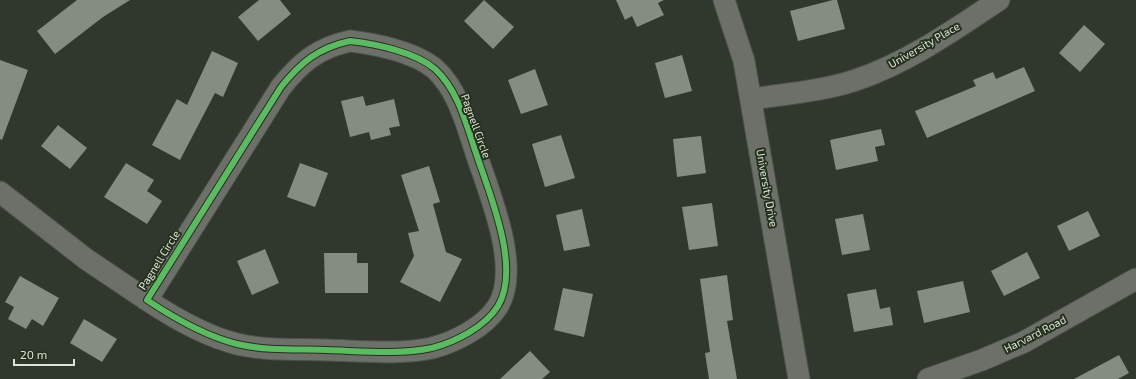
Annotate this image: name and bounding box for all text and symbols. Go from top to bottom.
street label: University Place [886,19,962,70]
street label: Pagnell Circle [459,92,494,160]
street label: University Drive [754,148,781,228]
street label: Pagnell Circle [135,228,182,292]
street label: Harvard Road [1002,312,1068,355]
scale bar [14,341,74,367]
text: 20 m [20,347,47,361]

